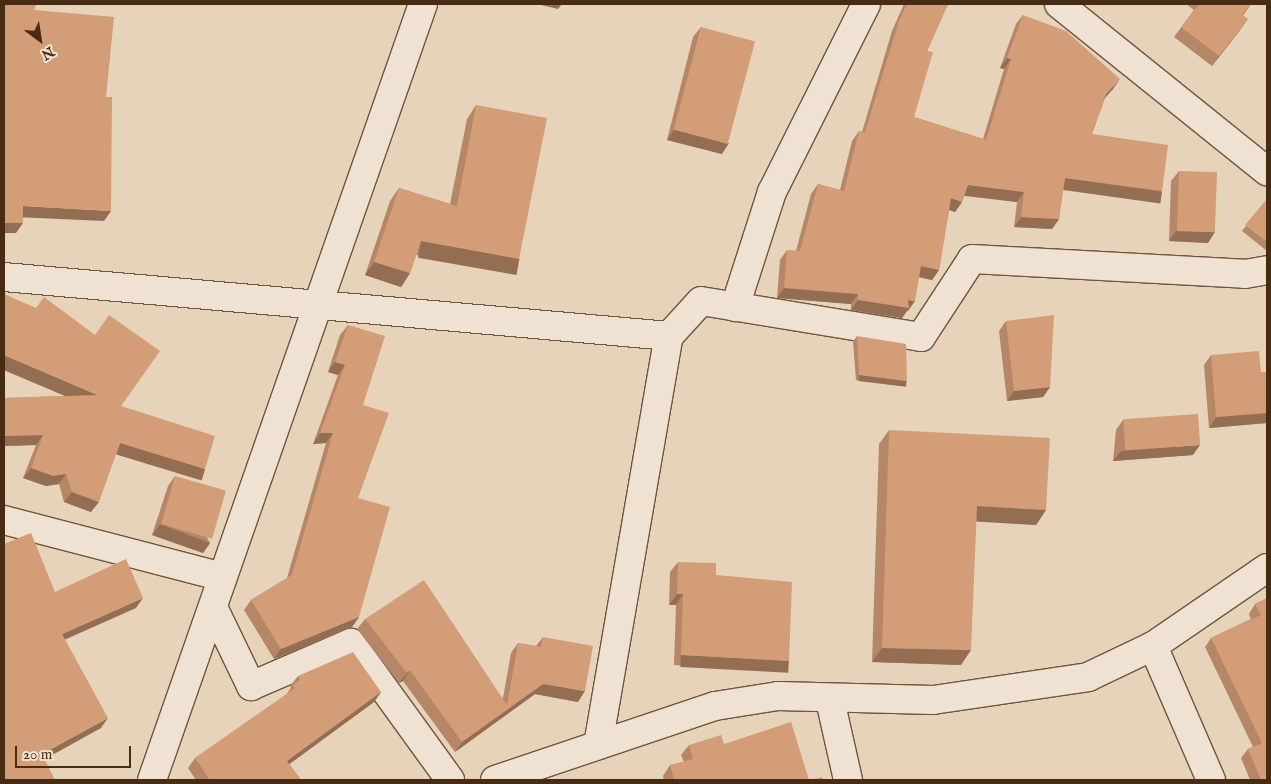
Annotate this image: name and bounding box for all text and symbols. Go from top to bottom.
north arrow [15,15,65,65]
text: N [38,42,58,64]
scale bar [18,736,134,768]
text: 20 m [23,745,52,764]

